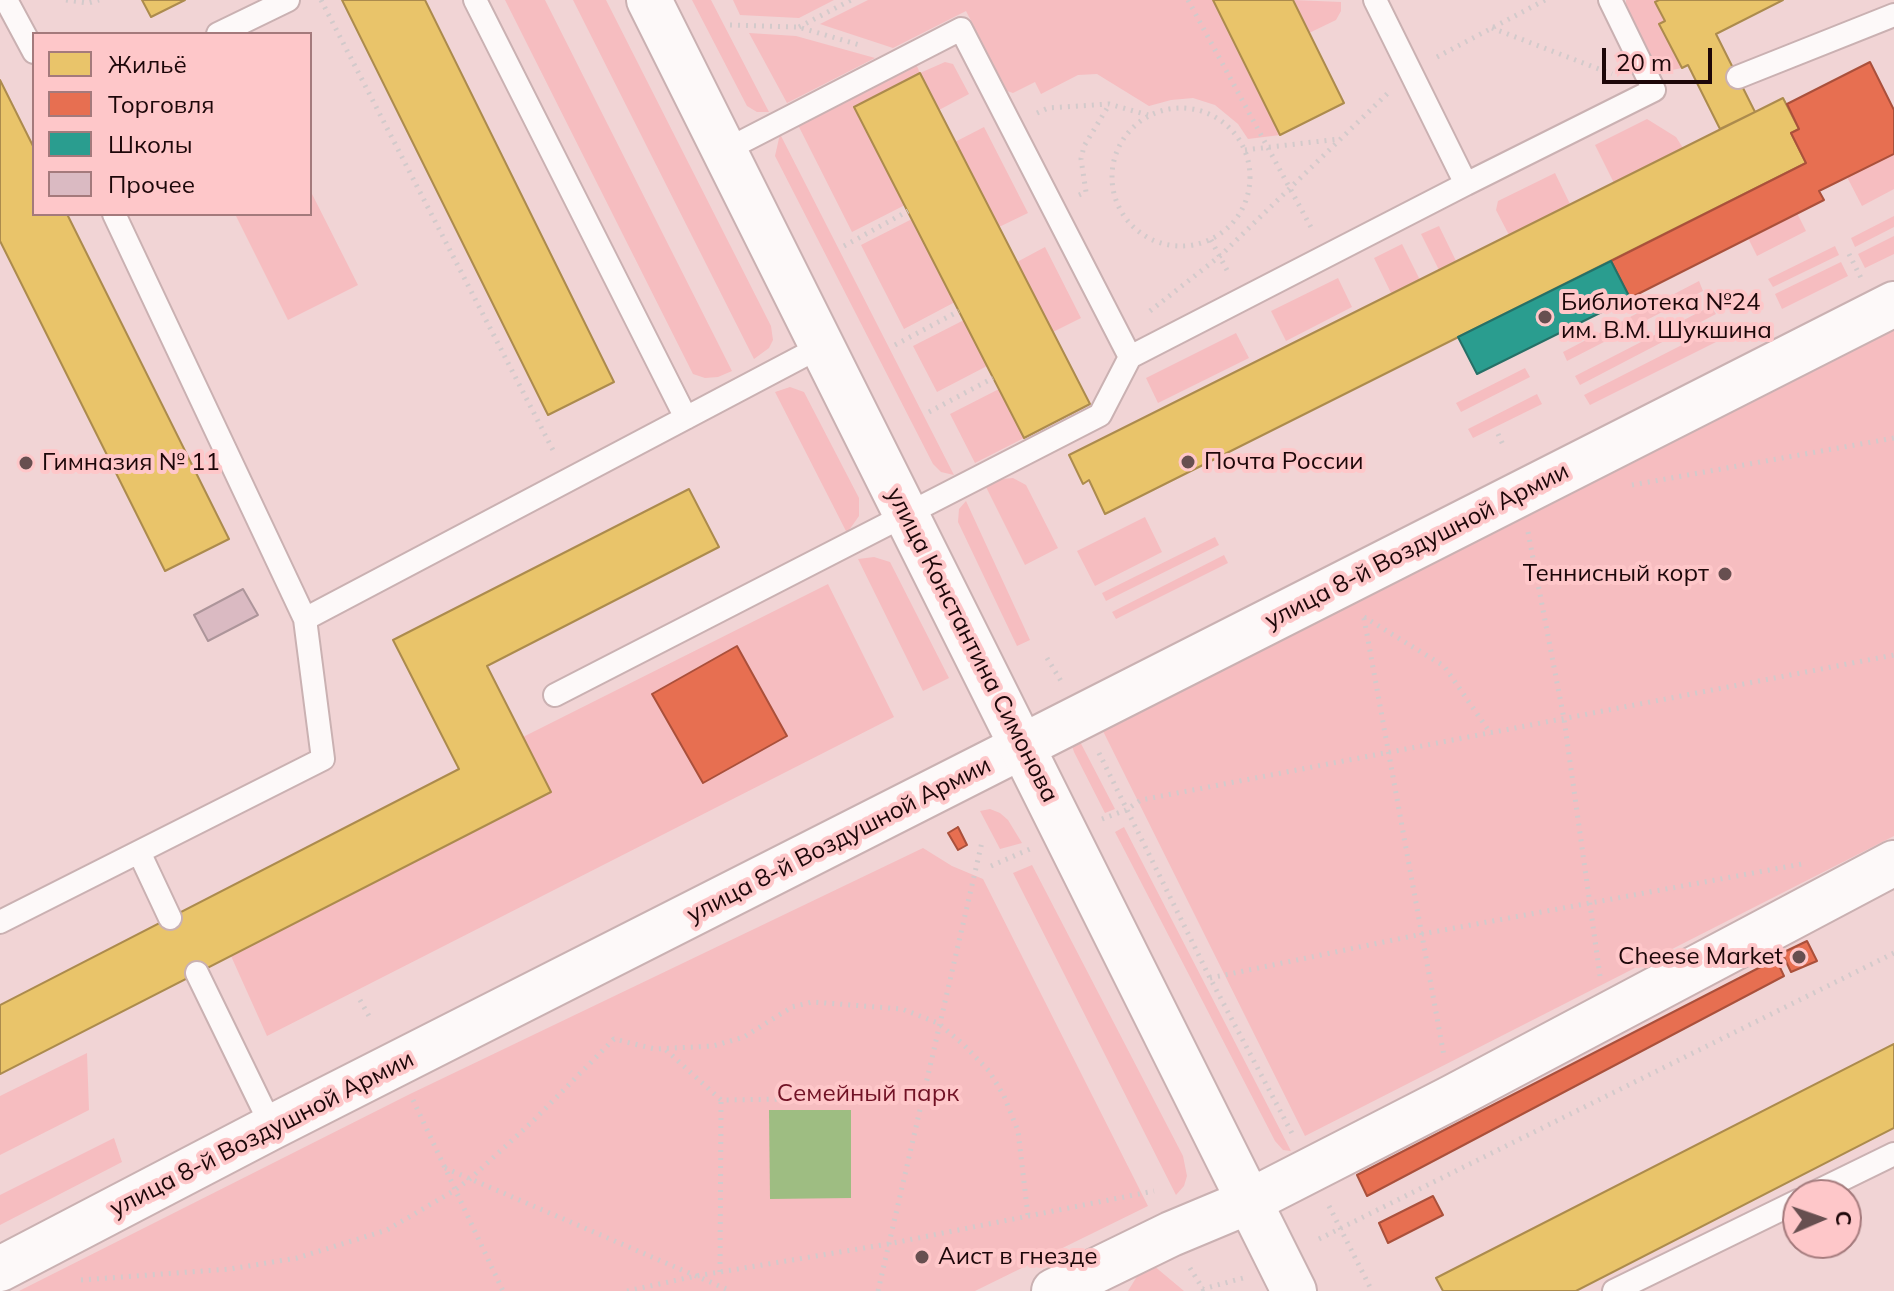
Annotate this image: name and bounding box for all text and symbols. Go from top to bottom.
legend [32,32,312,216]
scale bar [1606,32,1716,82]
text: 20 m [1616,47,1672,77]
text: Жильё [108,49,187,79]
text: Торговля [108,89,215,119]
text: Школы [108,129,193,159]
text: Прочее [108,169,195,199]
place label: Библиотека №24 им. В.М. Шукшина [1561,289,1772,345]
marker: Библиотека №24 им. В.М. Шукшина [1536,308,1554,326]
place label: Почта России [1204,448,1364,476]
place label: Гимназия № 11 [42,449,220,477]
marker: Почта России [1179,453,1197,471]
marker: Гимназия № 11 [17,454,35,472]
street label: улица 8-й Воздушной Армии [1260,457,1574,635]
street label: улица Константина Симонова [880,483,1064,807]
place label: Теннисный корт [1523,560,1709,588]
marker: Теннисный корт [1716,565,1734,583]
street label: улица 8-й Воздушной Армии [682,751,996,929]
place label: Cheese Market [1618,943,1783,971]
marker: Cheese Market [1790,948,1808,966]
street label: улица 8-й Воздушной Армии [105,1045,419,1223]
park label: Семейный парк [777,1080,959,1108]
north arrow [1782,1179,1862,1259]
text: С [1830,1210,1858,1226]
place label: Аист в гнезде [938,1243,1098,1271]
marker: Аист в гнезде [913,1248,931,1266]

